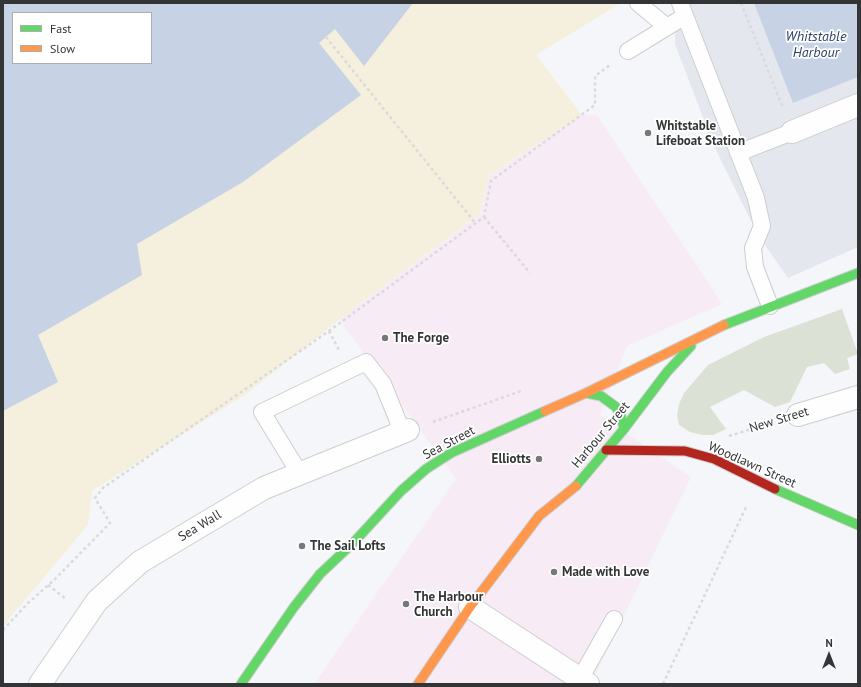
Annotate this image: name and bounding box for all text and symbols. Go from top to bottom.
legend [12,12,152,64]
text: Fast [50,21,71,36]
water label: Whitstable Harbour [786,29,846,62]
text: Slow [50,41,75,56]
place label: Whitstable Lifeboat Station [656,118,745,149]
marker: Whitstable Lifeboat Station [643,128,653,138]
place label: The Forge [393,330,449,346]
marker: The Forge [380,333,390,343]
street label: Harbour Street [569,399,633,471]
street label: New Street [747,404,811,436]
street label: Sea Street [420,423,478,463]
street label: Woodlawn Street [706,439,798,491]
place label: Elliotts [492,451,531,467]
marker: Elliotts [534,454,544,464]
street label: Sea Wall [176,507,224,545]
place label: The Sail Lofts [310,538,385,554]
marker: The Sail Lofts [297,541,307,551]
place label: Made with Love [562,564,649,580]
marker: Made with Love [549,567,559,577]
place label: The Harbour Church [414,589,483,620]
marker: The Harbour Church [401,599,411,609]
north arrow [809,635,849,675]
text: N [825,636,833,650]

